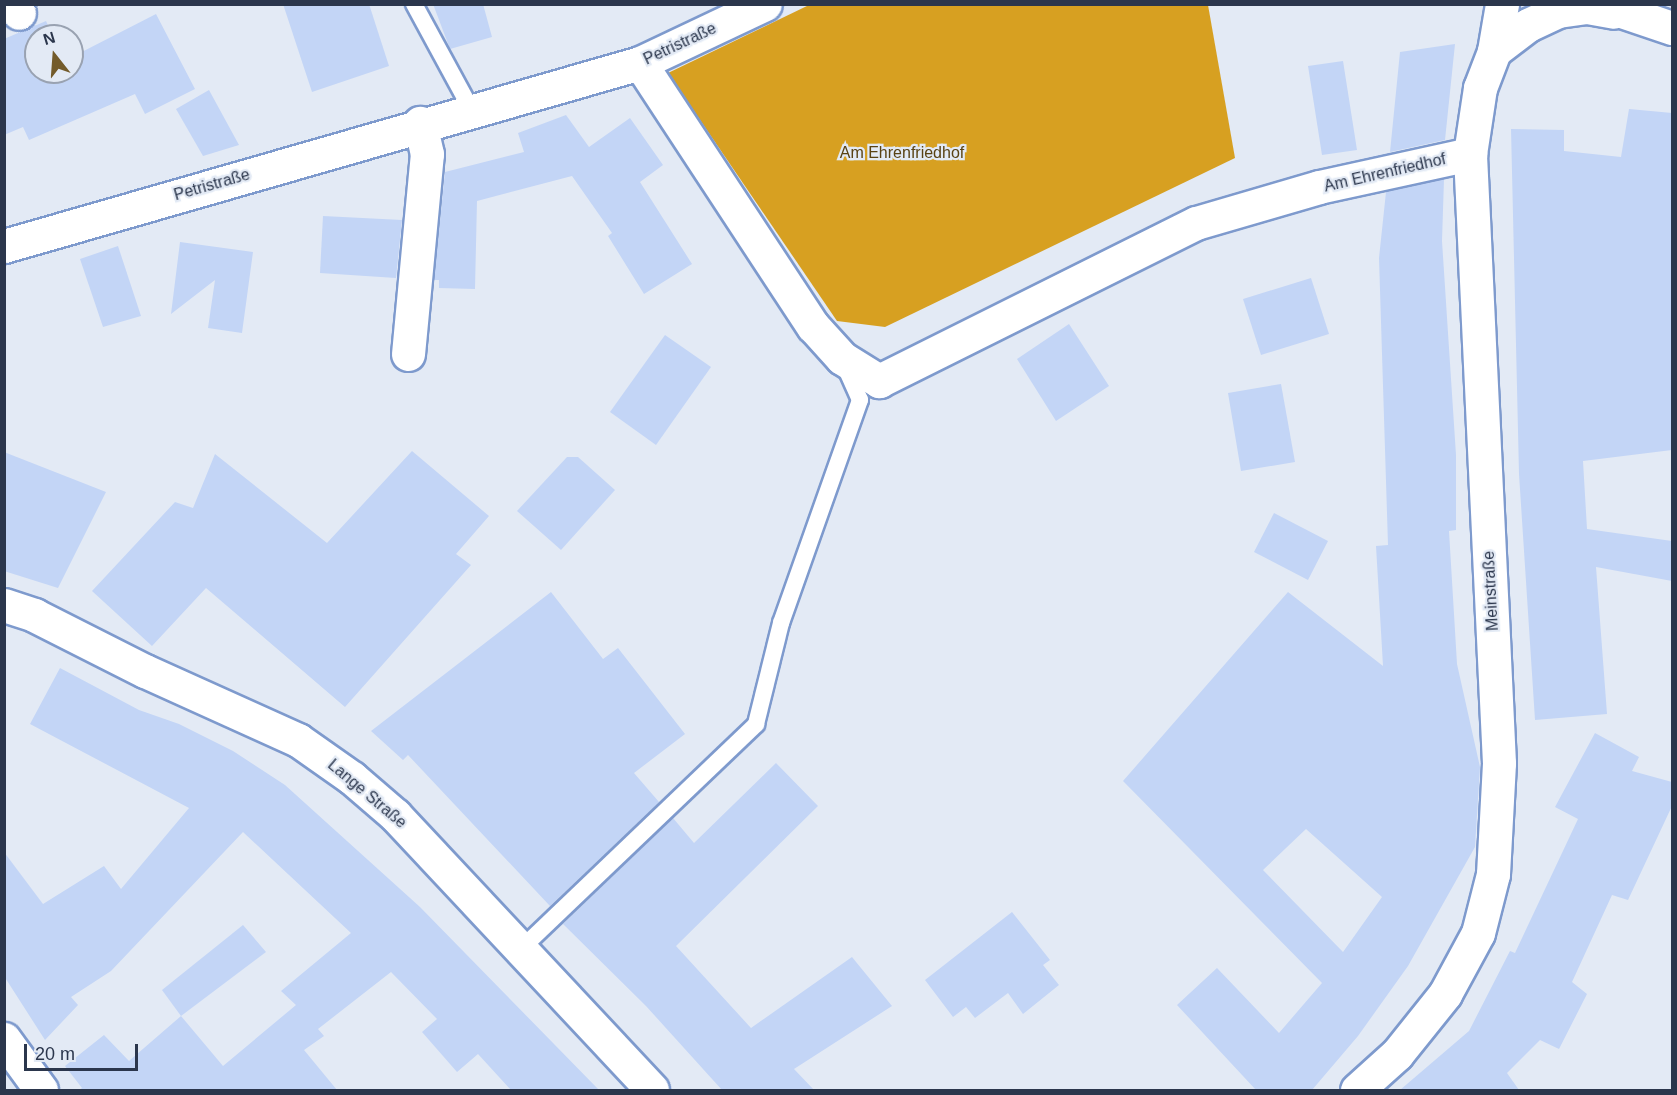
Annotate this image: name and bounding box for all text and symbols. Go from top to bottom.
street label: Petristraße [640,19,720,69]
north arrow [24,24,84,84]
text: N [41,28,57,48]
park label: Am Ehrenfriedhof [840,143,964,163]
street label: Am Ehrenfriedhof [1322,150,1448,196]
street label: Petristraße [172,165,252,205]
street label: Meinstraße [1479,551,1503,631]
street label: Lange Straße [324,755,410,833]
scale bar [27,1032,141,1070]
text: 20 m [35,1044,75,1064]

